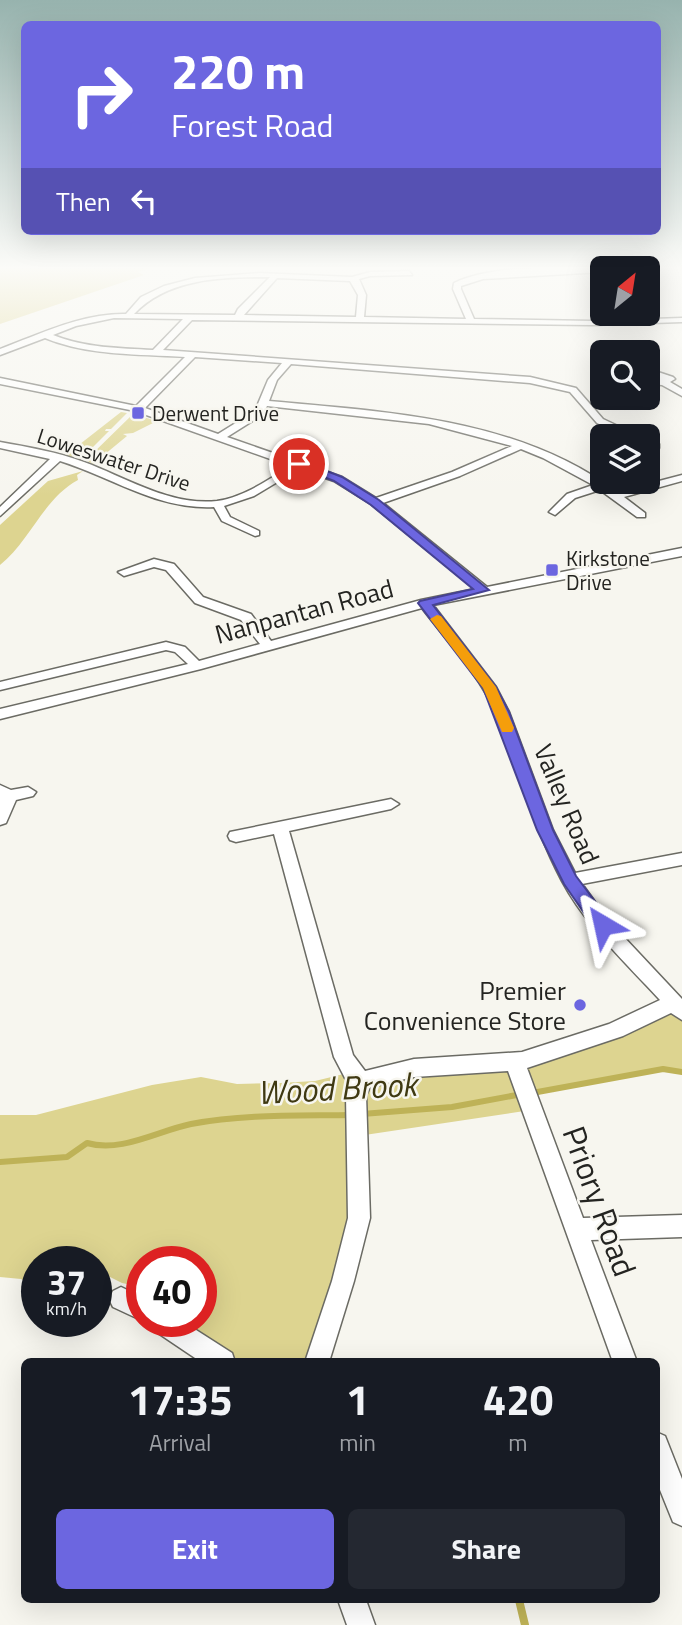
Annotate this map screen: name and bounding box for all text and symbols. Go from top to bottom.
text: 220 m [171,33,305,108]
icon: right [56,49,147,140]
text: Forest Road [171,101,334,149]
text: Then [56,182,111,221]
icon: left [125,182,163,220]
north arrow [590,256,660,326]
map controls [590,256,660,494]
button: search [590,340,660,410]
place label: Derwent Drive [152,397,279,429]
marker: Derwent Drive [130,405,146,421]
street label: Loweswater Drive [33,419,195,499]
button: layers [590,424,660,494]
pin [269,434,329,494]
icon: arrive [280,445,318,483]
place label: Kirkstone Drive [566,542,650,598]
marker: Kirkstone Drive [544,562,560,578]
street label: Nanpantan Road [210,568,398,654]
street label: Valley Road [524,738,610,870]
position arrow [566,888,640,962]
place label: Premier Convenience Store [364,971,566,1040]
marker: Premier Convenience Store [572,997,588,1013]
water label: Wood Brook [256,1059,421,1117]
street label: Priory Road [551,1119,649,1283]
speed limit sign: 40 [126,1246,217,1337]
text: 37 [47,1255,86,1309]
text: km/h [46,1295,87,1322]
text: 17:35 [128,1367,233,1431]
text: 1 [346,1367,369,1431]
text: 420 [483,1367,553,1431]
text: Arrival [149,1425,211,1460]
text: min [339,1425,376,1460]
text: m [508,1425,528,1460]
button: Exit [56,1509,334,1589]
button: Share [348,1509,625,1589]

